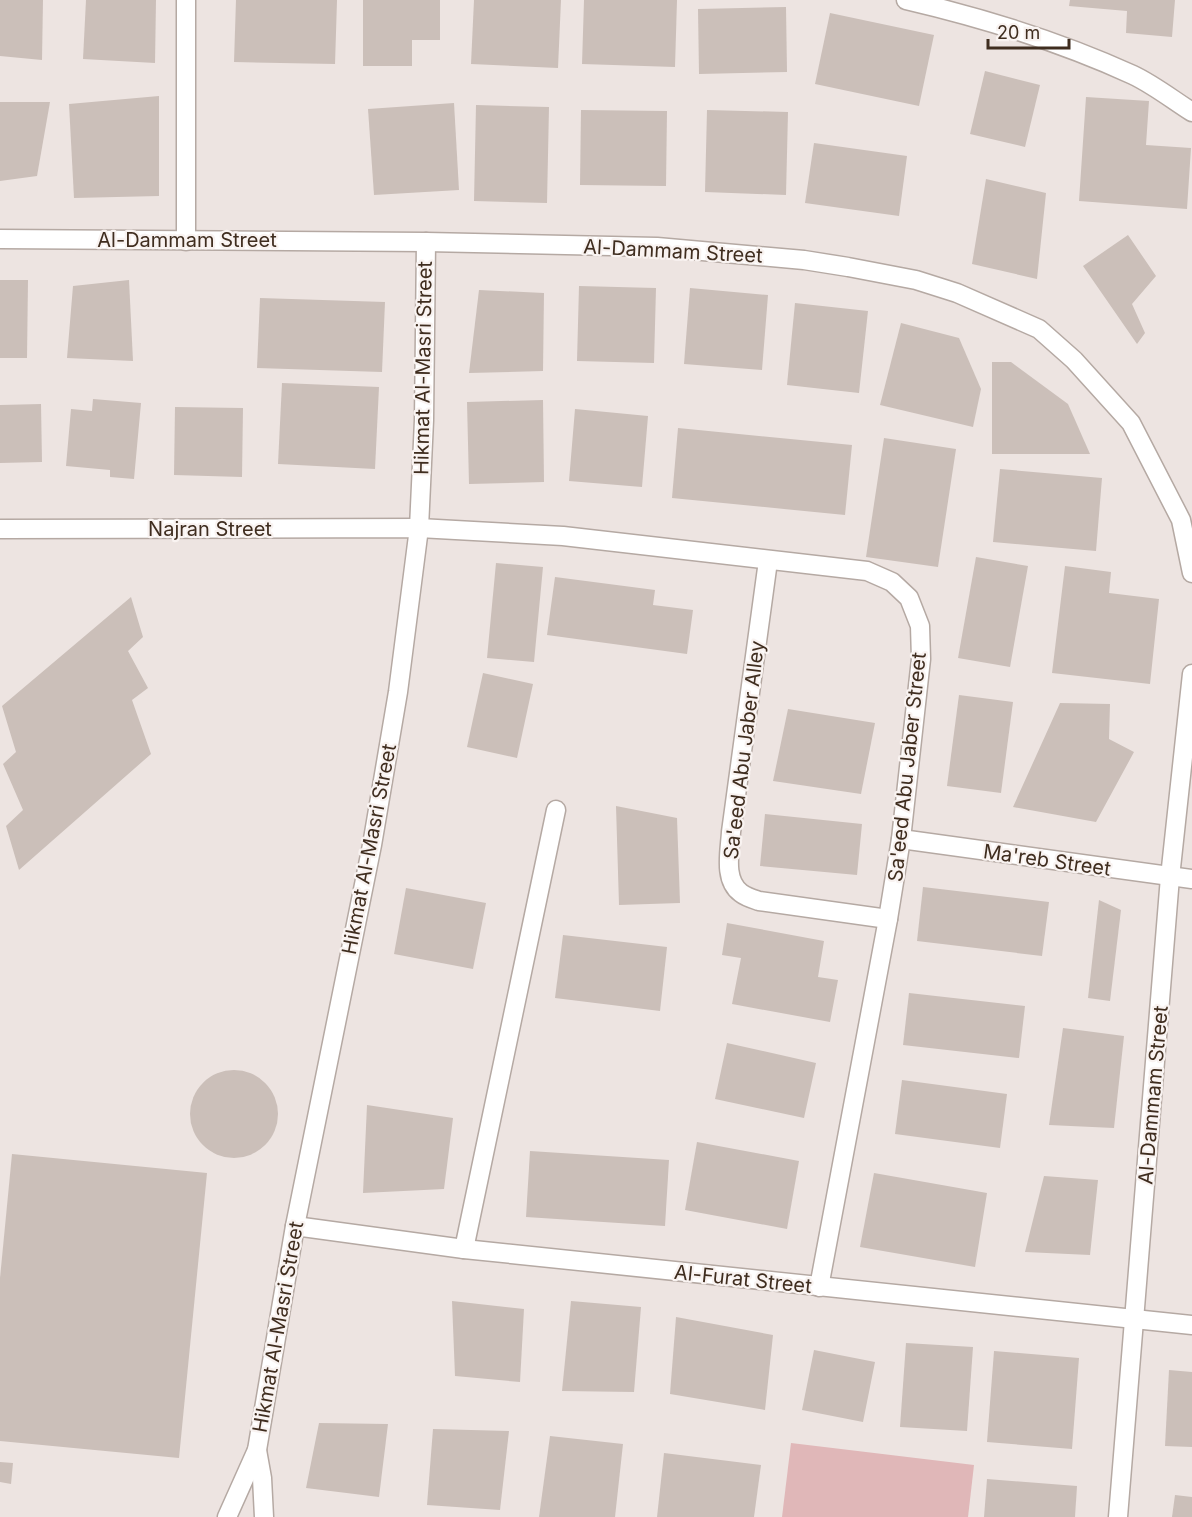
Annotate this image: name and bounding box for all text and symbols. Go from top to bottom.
scale bar [988,12,1069,50]
text: 20 m [997,22,1040,43]
street label: Al-Dammam Street [97,228,277,252]
street label: Al-Dammam Street [583,234,764,268]
street label: Hikmat Al-Masri Street [409,260,437,475]
street label: Najran Street [148,517,272,541]
street label: Sa'eed Abu Jaber Alley [719,639,769,861]
street label: Sa'eed Abu Jaber Street [883,651,931,883]
street label: Hikmat Al-Masri Street [337,741,401,956]
street label: Ma'reb Street [982,839,1113,881]
street label: Al-Dammam Street [1133,1004,1173,1185]
street label: Hikmat Al-Masri Street [248,1219,308,1434]
street label: Al-Furat Street [673,1260,813,1298]

